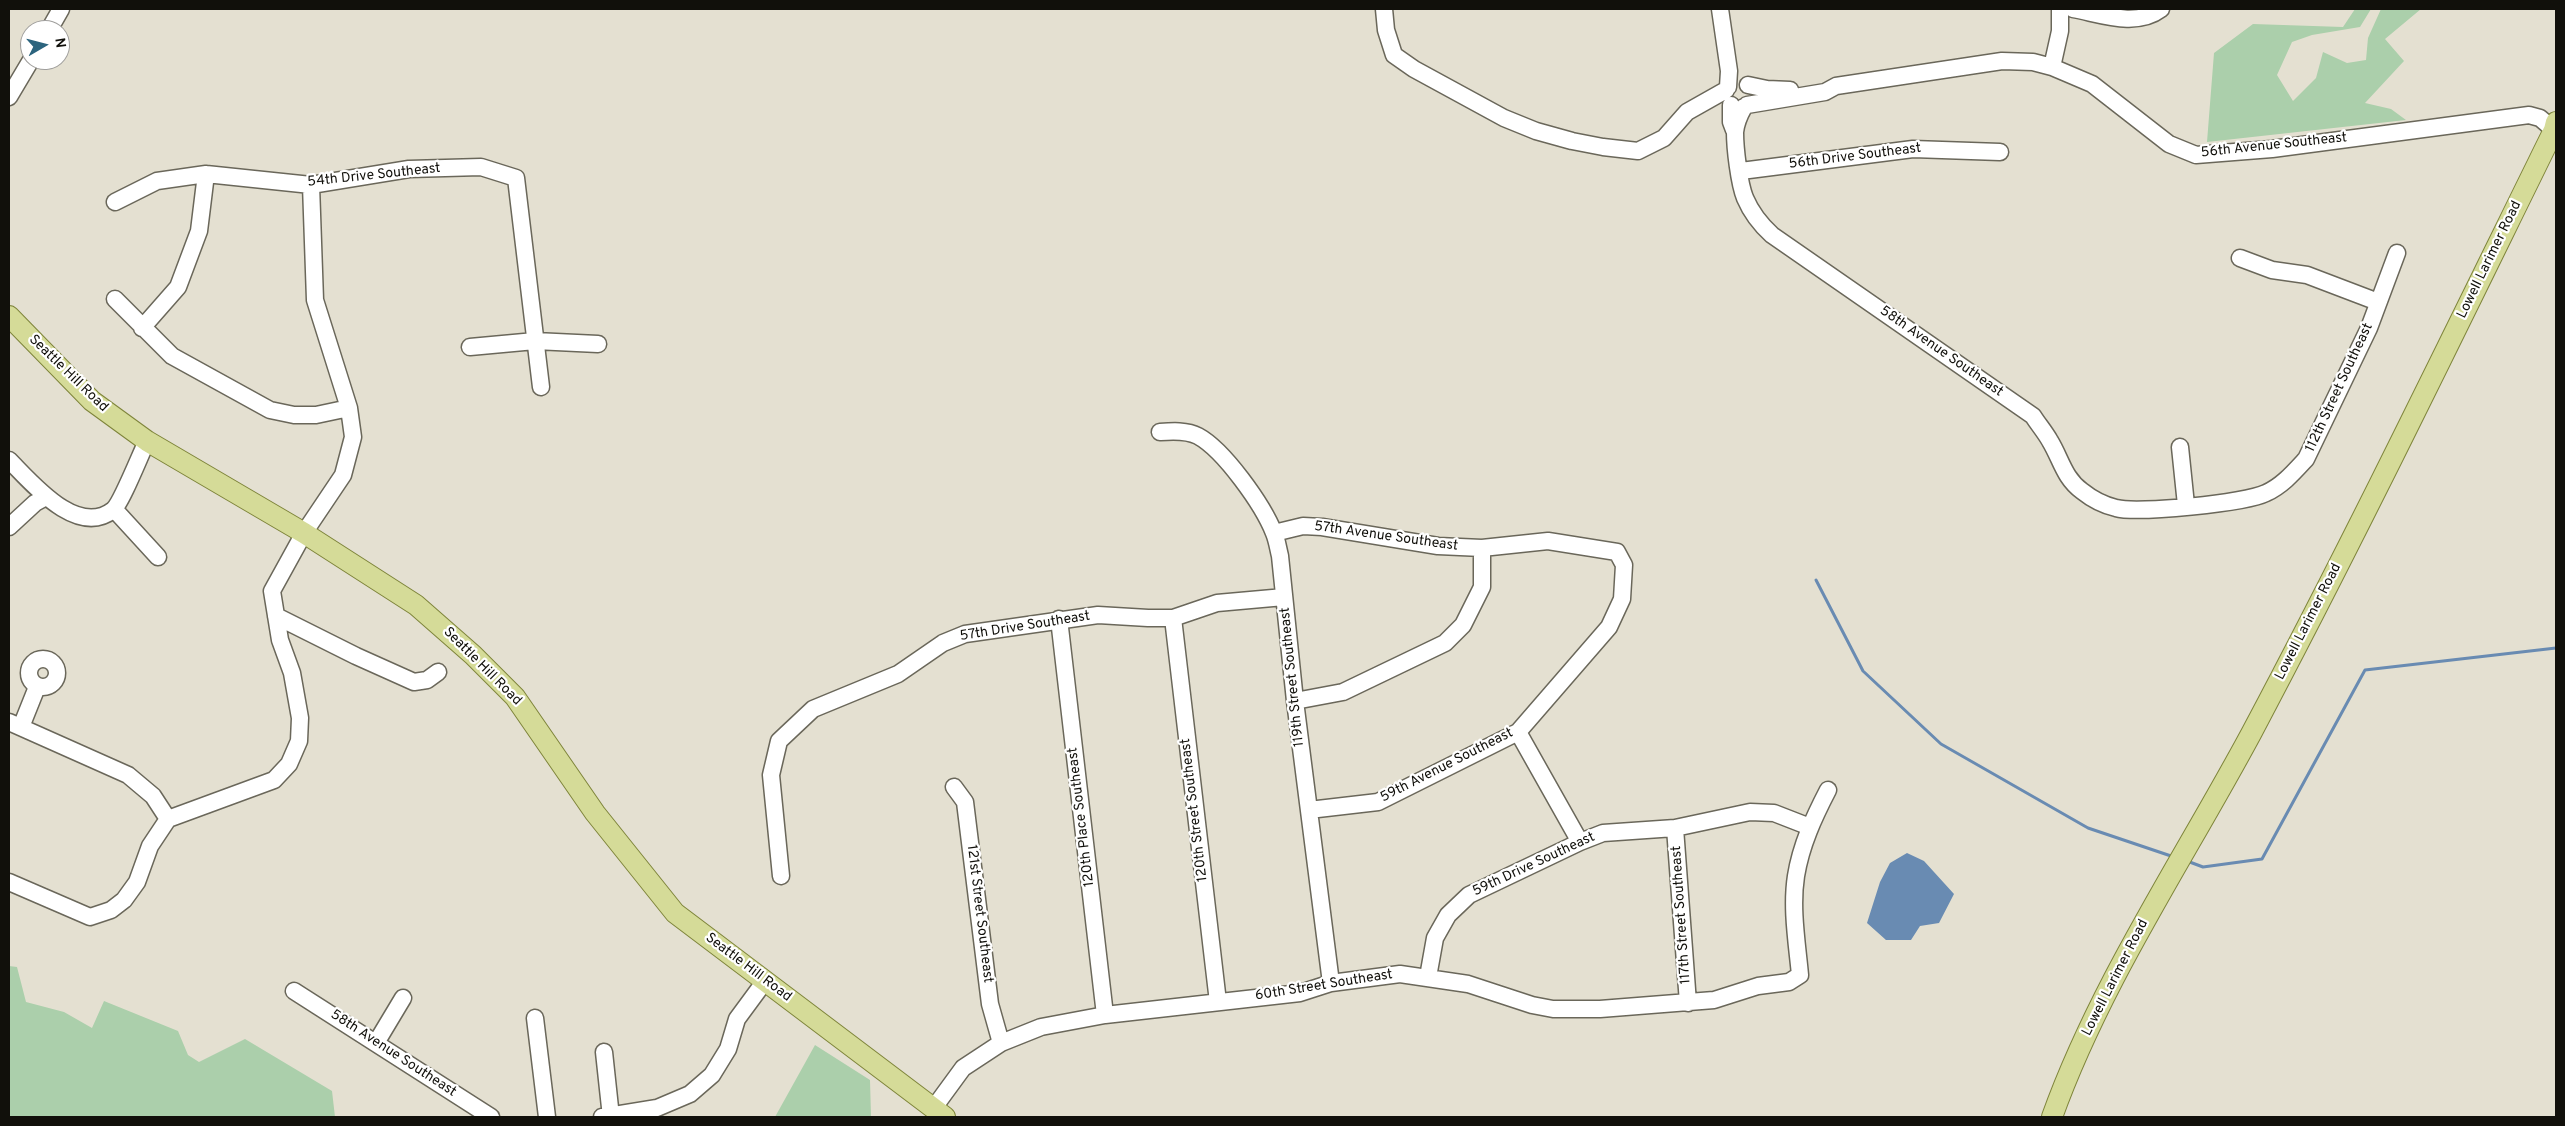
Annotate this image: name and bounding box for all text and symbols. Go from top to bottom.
north arrow [20,20,70,70]
text: N [50,37,68,49]
street label: 56th Avenue Southeast [2200,130,2348,162]
street label: 56th Drive Southeast [1788,141,1922,173]
street label: 54th Drive Southeast [307,161,441,191]
street label: Lowell Larimer Road [2454,198,2526,322]
street label: 58th Avenue Southeast [1876,303,2006,401]
street label: 112th Street Southeast [2303,321,2377,455]
street label: Seattle Hill Road [25,332,111,416]
street label: 57th Avenue Southeast [1313,519,1459,555]
street label: Lowell Larimer Road [2272,561,2346,683]
street label: 119th Street Southeast [1277,606,1309,748]
street label: 57th Drive Southeast [959,608,1091,646]
street label: Seattle Hill Road [439,624,525,710]
street label: 59th Avenue Southeast [1378,725,1516,807]
street label: 120th Street Southeast [1178,737,1212,883]
street label: 120th Place Southeast [1065,746,1099,888]
street label: 59th Drive Southeast [1470,829,1598,901]
street label: 121st Street Southeast [962,844,996,984]
street label: 117th Street Southeast [1669,845,1695,985]
street label: Lowell Larimer Road [2079,917,2153,1039]
street label: Seattle Hill Road [702,930,794,1006]
street label: 60th Street Southeast [1254,967,1394,1005]
street label: 58th Avenue Southeast [327,1007,459,1101]

